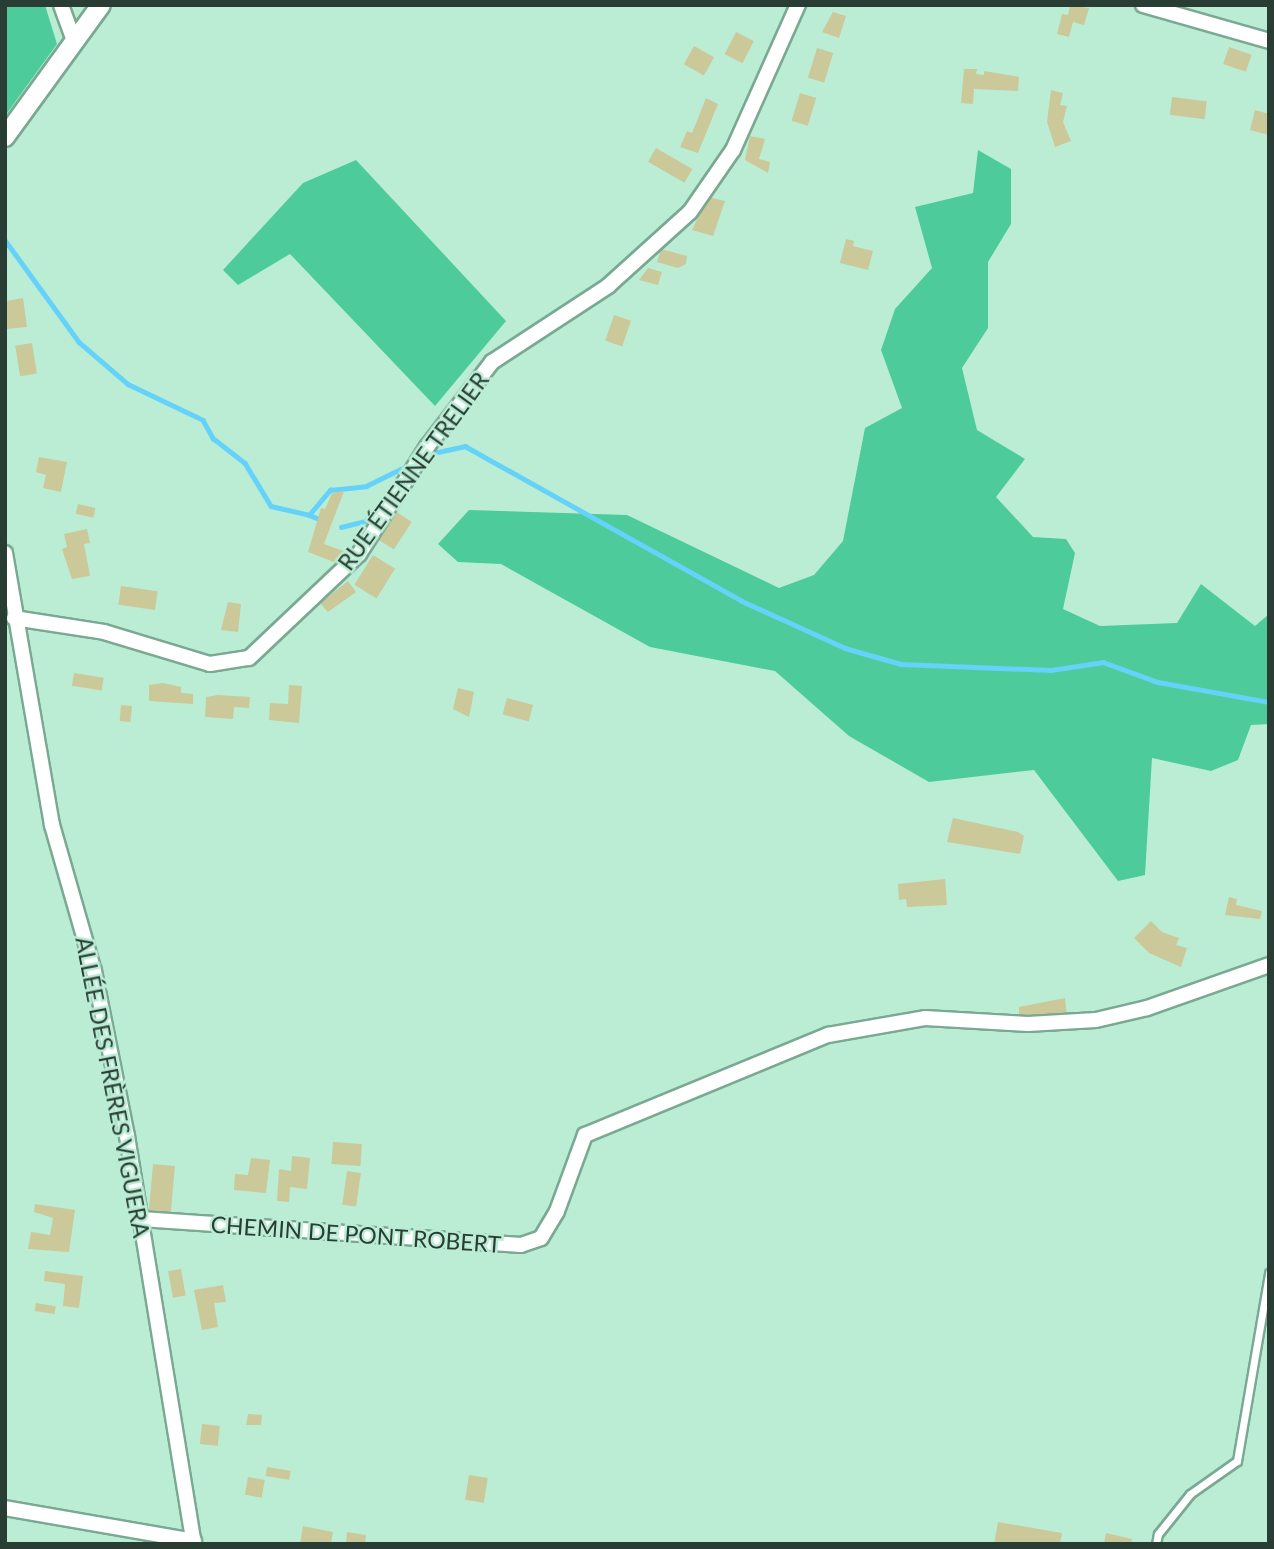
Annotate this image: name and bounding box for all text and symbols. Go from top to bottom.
street label: RUE ÉTIENNE TRELIER [332,366,494,576]
street label: ALLÉE DES FRÈRES VIGUERA [70,934,156,1240]
street label: CHEMIN DE PONT ROBERT [210,1210,502,1258]

